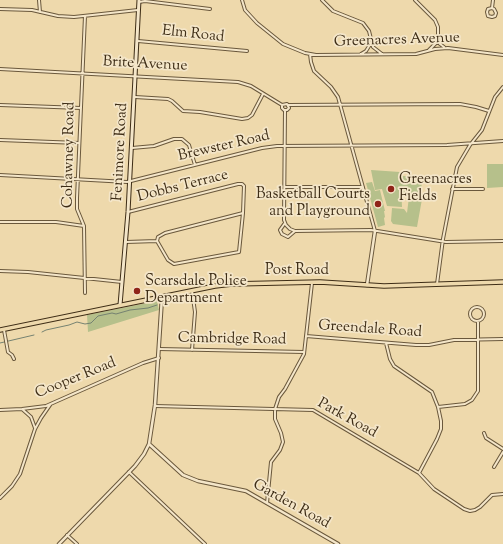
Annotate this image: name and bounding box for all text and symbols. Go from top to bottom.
street label: Elm Road [161,23,225,47]
street label: Greenacres Avenue [334,30,460,52]
street label: Brite Avenue [102,54,188,76]
street label: Cohawney Road [60,102,80,208]
street label: Fenimore Road [109,103,133,201]
street label: Brewster Road [176,128,272,166]
street label: Dobbs Terrace [136,167,230,207]
place label: Greenacres Fields [399,171,472,206]
marker: Greenacres Fields [386,184,396,194]
place label: Basketball Courts and Playground [256,186,370,221]
marker: Basketball Courts and Playground [373,199,383,209]
street label: Post Road [265,262,329,280]
place label: Scarsdale Police Department [145,273,247,308]
marker: Scarsdale Police Department [132,286,142,296]
street label: Greendale Road [318,317,422,343]
street label: Cambridge Road [178,330,286,350]
street label: Cooper Road [33,355,119,403]
street label: Park Road [314,395,380,443]
street label: Garden Road [249,476,333,534]

